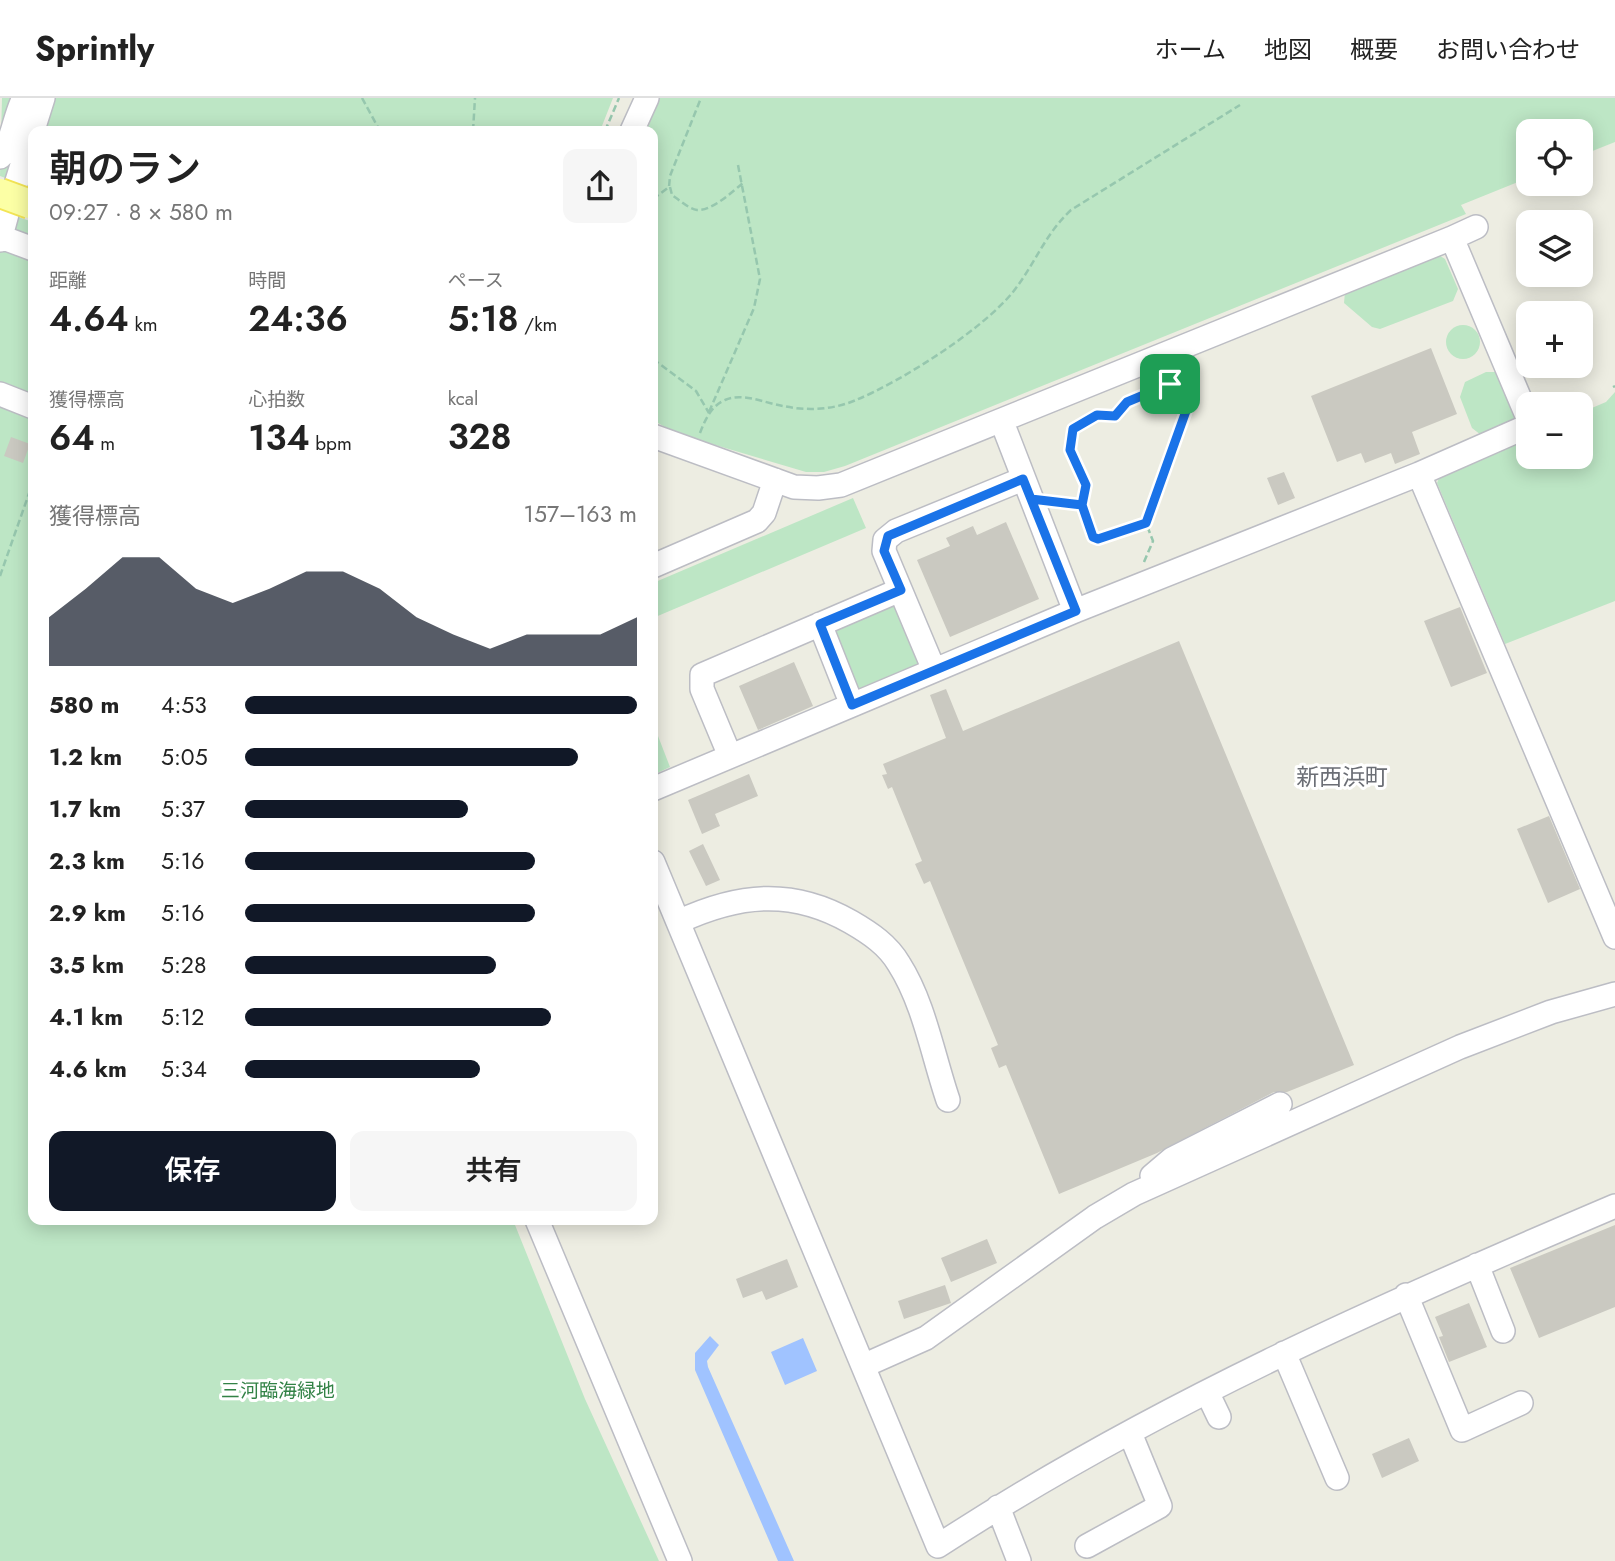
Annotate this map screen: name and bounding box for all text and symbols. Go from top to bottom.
text: Sprintly [35,25,154,72]
text: ホーム [1155,32,1226,67]
text: 地図 [1264,32,1312,67]
text: 概要 [1350,32,1398,67]
text: お問い合わせ [1436,32,1580,67]
map controls [1516,119,1593,469]
button: locate [1516,119,1593,196]
text: 朝のラン [49,141,201,196]
button: share [563,149,637,223]
text: 09:27 · 8 × 580 m [49,195,233,229]
button: layers [1516,210,1593,287]
text: 距離 [49,267,87,294]
text: 時間 [248,267,286,294]
text: ペース [448,267,504,294]
text: 4.64 [49,294,129,344]
text: 24:36 [248,294,348,344]
text: 5:18 [448,294,519,344]
button: + [1516,301,1593,378]
text: km [129,311,158,338]
text: /km [519,311,557,338]
pin [1140,354,1200,414]
icon: arrive [1151,365,1189,403]
text: kcal [448,385,478,412]
text: 獲得標高 [49,386,125,413]
text: 心拍数 [248,386,305,413]
button: − [1516,392,1593,469]
text: 328 [448,412,512,462]
text: 64 [49,413,95,463]
text: 134 [248,413,310,463]
text: m [95,430,115,457]
text: bpm [310,430,352,457]
text: 157–163 m [524,497,637,531]
text: 獲得標高 [49,499,141,533]
text: 580 m [49,688,119,722]
text: 4:53 [161,688,207,722]
text: 1.2 km [49,740,122,774]
text: 5:05 [161,740,208,774]
district label: 新西浜町 [1296,760,1388,794]
text: 1.7 km [49,792,121,826]
text: 5:37 [161,792,205,826]
text: 2.3 km [49,844,125,878]
text: 5:16 [161,844,204,878]
text: 2.9 km [49,896,126,930]
text: 5:16 [161,896,204,930]
text: 3.5 km [49,948,124,982]
text: 5:28 [161,948,207,982]
text: 4.1 km [49,1000,123,1034]
text: 5:12 [161,1000,204,1034]
text: 4.6 km [49,1052,127,1086]
text: 5:34 [161,1052,207,1086]
button: 保存 [49,1131,336,1211]
button: 共有 [350,1131,637,1211]
park label: 三河臨海緑地 [221,1377,335,1404]

